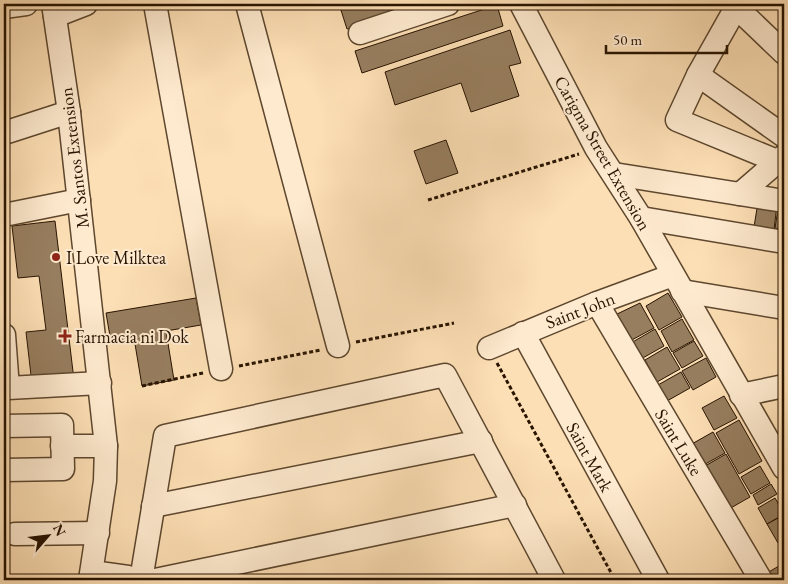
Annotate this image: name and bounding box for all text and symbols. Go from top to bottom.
scale bar [606,22,727,54]
text: 50 m [613,30,642,49]
street label: Carigma Street Extension [549,72,657,235]
street label: M. Santos Extension [54,86,94,230]
place label: I Love Milktea [66,246,167,269]
marker: I Love Milktea [50,251,62,263]
street label: Saint John [542,286,618,334]
place label: Farmacia ni Dok [75,325,189,348]
marker: Farmacia ni Dok [59,330,71,342]
street label: Saint Luke [650,404,708,480]
street label: Saint Mark [561,418,619,496]
north arrow [22,512,72,562]
text: N [49,521,70,540]

